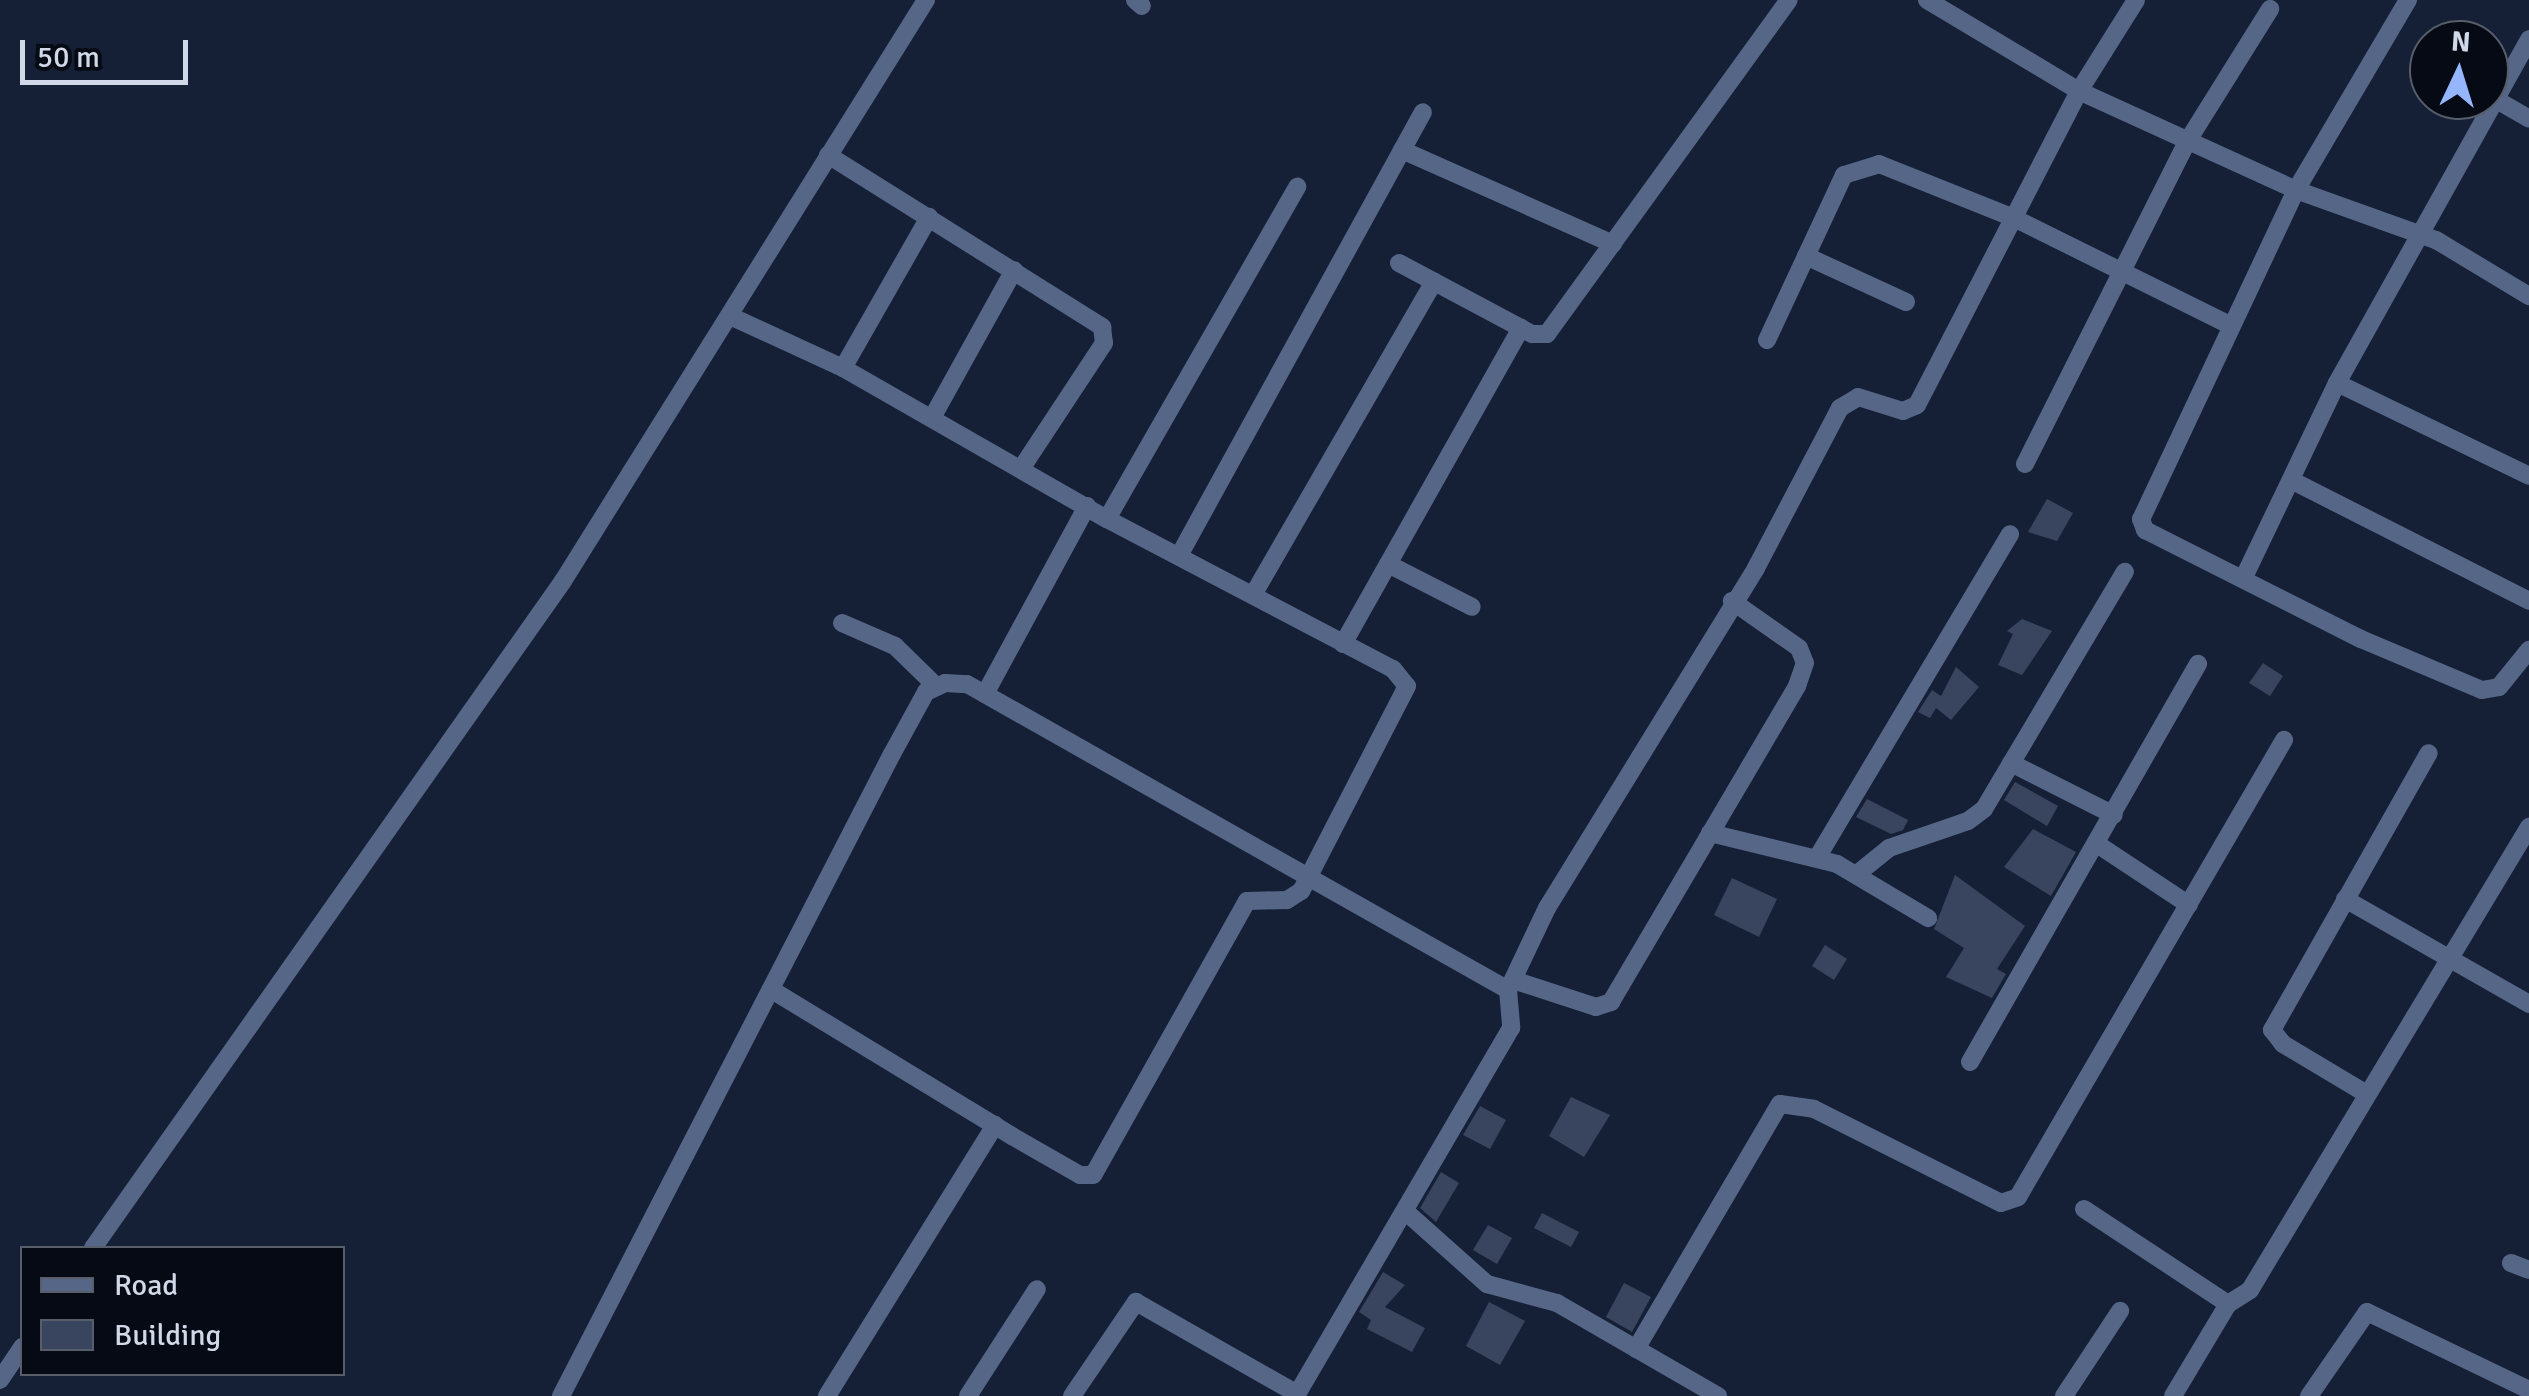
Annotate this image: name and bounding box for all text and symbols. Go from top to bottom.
scale bar [25,20,192,82]
north arrow [2409,20,2509,120]
text: N [2450,24,2472,60]
text: 50 m [37,39,100,76]
legend [20,1246,345,1376]
text: Road [114,1267,178,1304]
text: Building [114,1317,221,1354]

